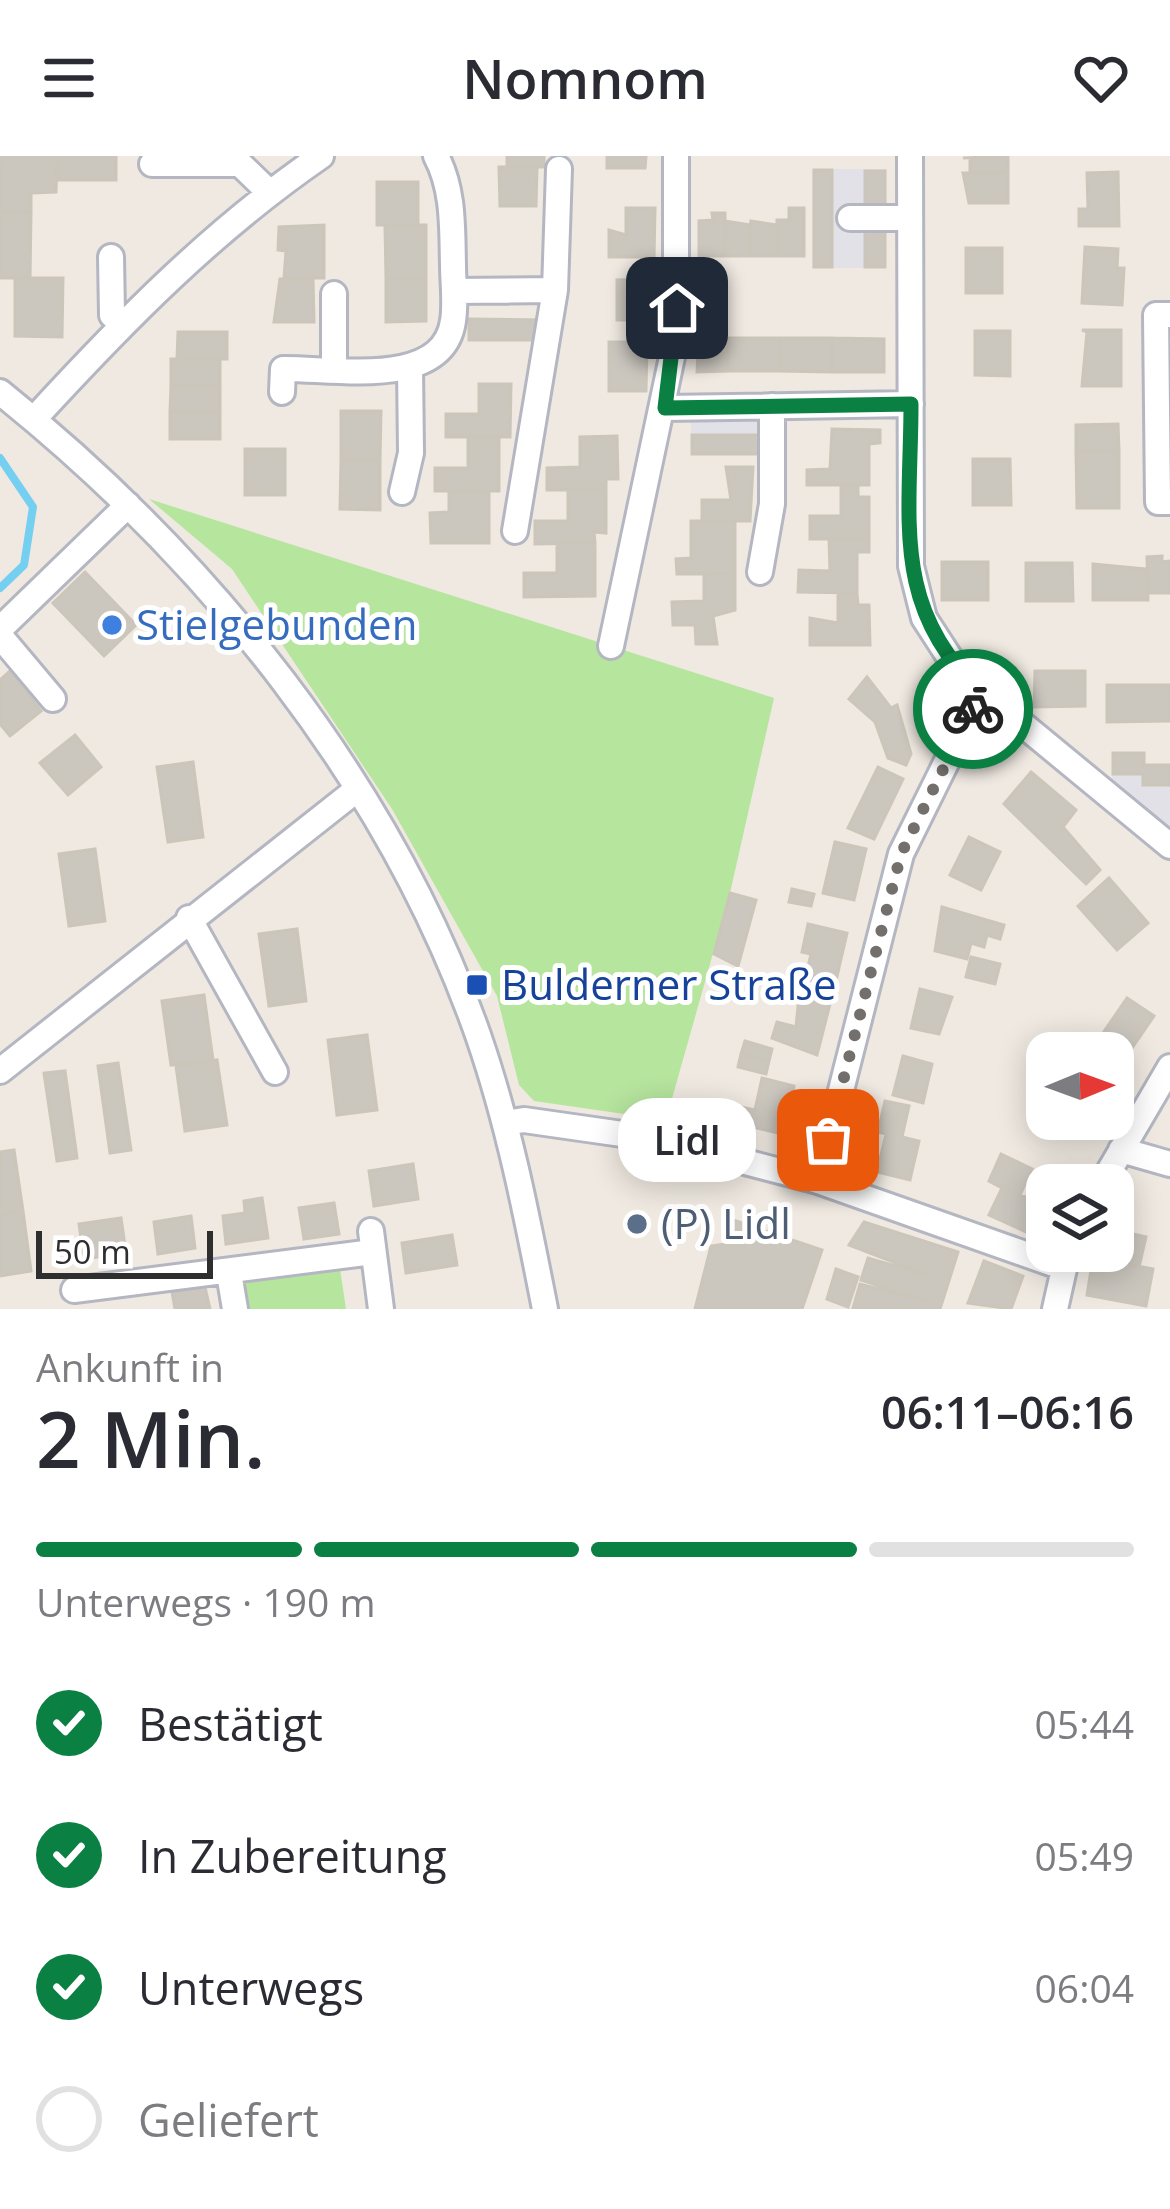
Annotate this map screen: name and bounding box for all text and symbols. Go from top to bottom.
text: Nomnom [462,41,708,115]
icon: menu [36,45,102,111]
icon: heart [1068,45,1134,111]
pin [626,257,728,359]
icon: home [644,275,710,341]
place label: Stielgebunden [136,595,417,652]
marker: Stielgebunden [99,612,125,638]
courier [913,649,1033,769]
icon: bike [940,676,1006,742]
place label: Bulderner Straße [501,955,837,1012]
marker: Bulderner Straße [464,972,490,998]
north arrow [1026,1032,1134,1140]
map controls [1026,1032,1134,1272]
pin [777,1089,879,1191]
callout: Lidl [618,1098,756,1182]
icon: bag [795,1107,861,1173]
text: Lidl [653,1113,721,1166]
button: layers [1026,1164,1134,1272]
place label: (P) Lidl [661,1194,791,1251]
marker: (P) Lidl [624,1211,650,1237]
scale bar [36,1225,213,1278]
text: 50 m [54,1229,131,1274]
text: Ankunft in [36,1340,224,1393]
text: 06:11–06:16 [881,1381,1134,1442]
text: 2 Min. [36,1385,265,1491]
text: Unterwegs · 190 m [36,1575,376,1628]
icon: check [36,1690,102,1756]
text: Bestätigt [138,1693,323,1754]
text: 05:44 [1035,1697,1134,1750]
icon: check [36,1822,102,1888]
text: In Zubereitung [138,1825,447,1886]
text: 05:49 [1035,1829,1134,1882]
icon: check [36,1954,102,2020]
text: Unterwegs [138,1957,364,2018]
text: 06:04 [1035,1961,1134,2014]
text: Geliefert [138,2089,319,2150]

